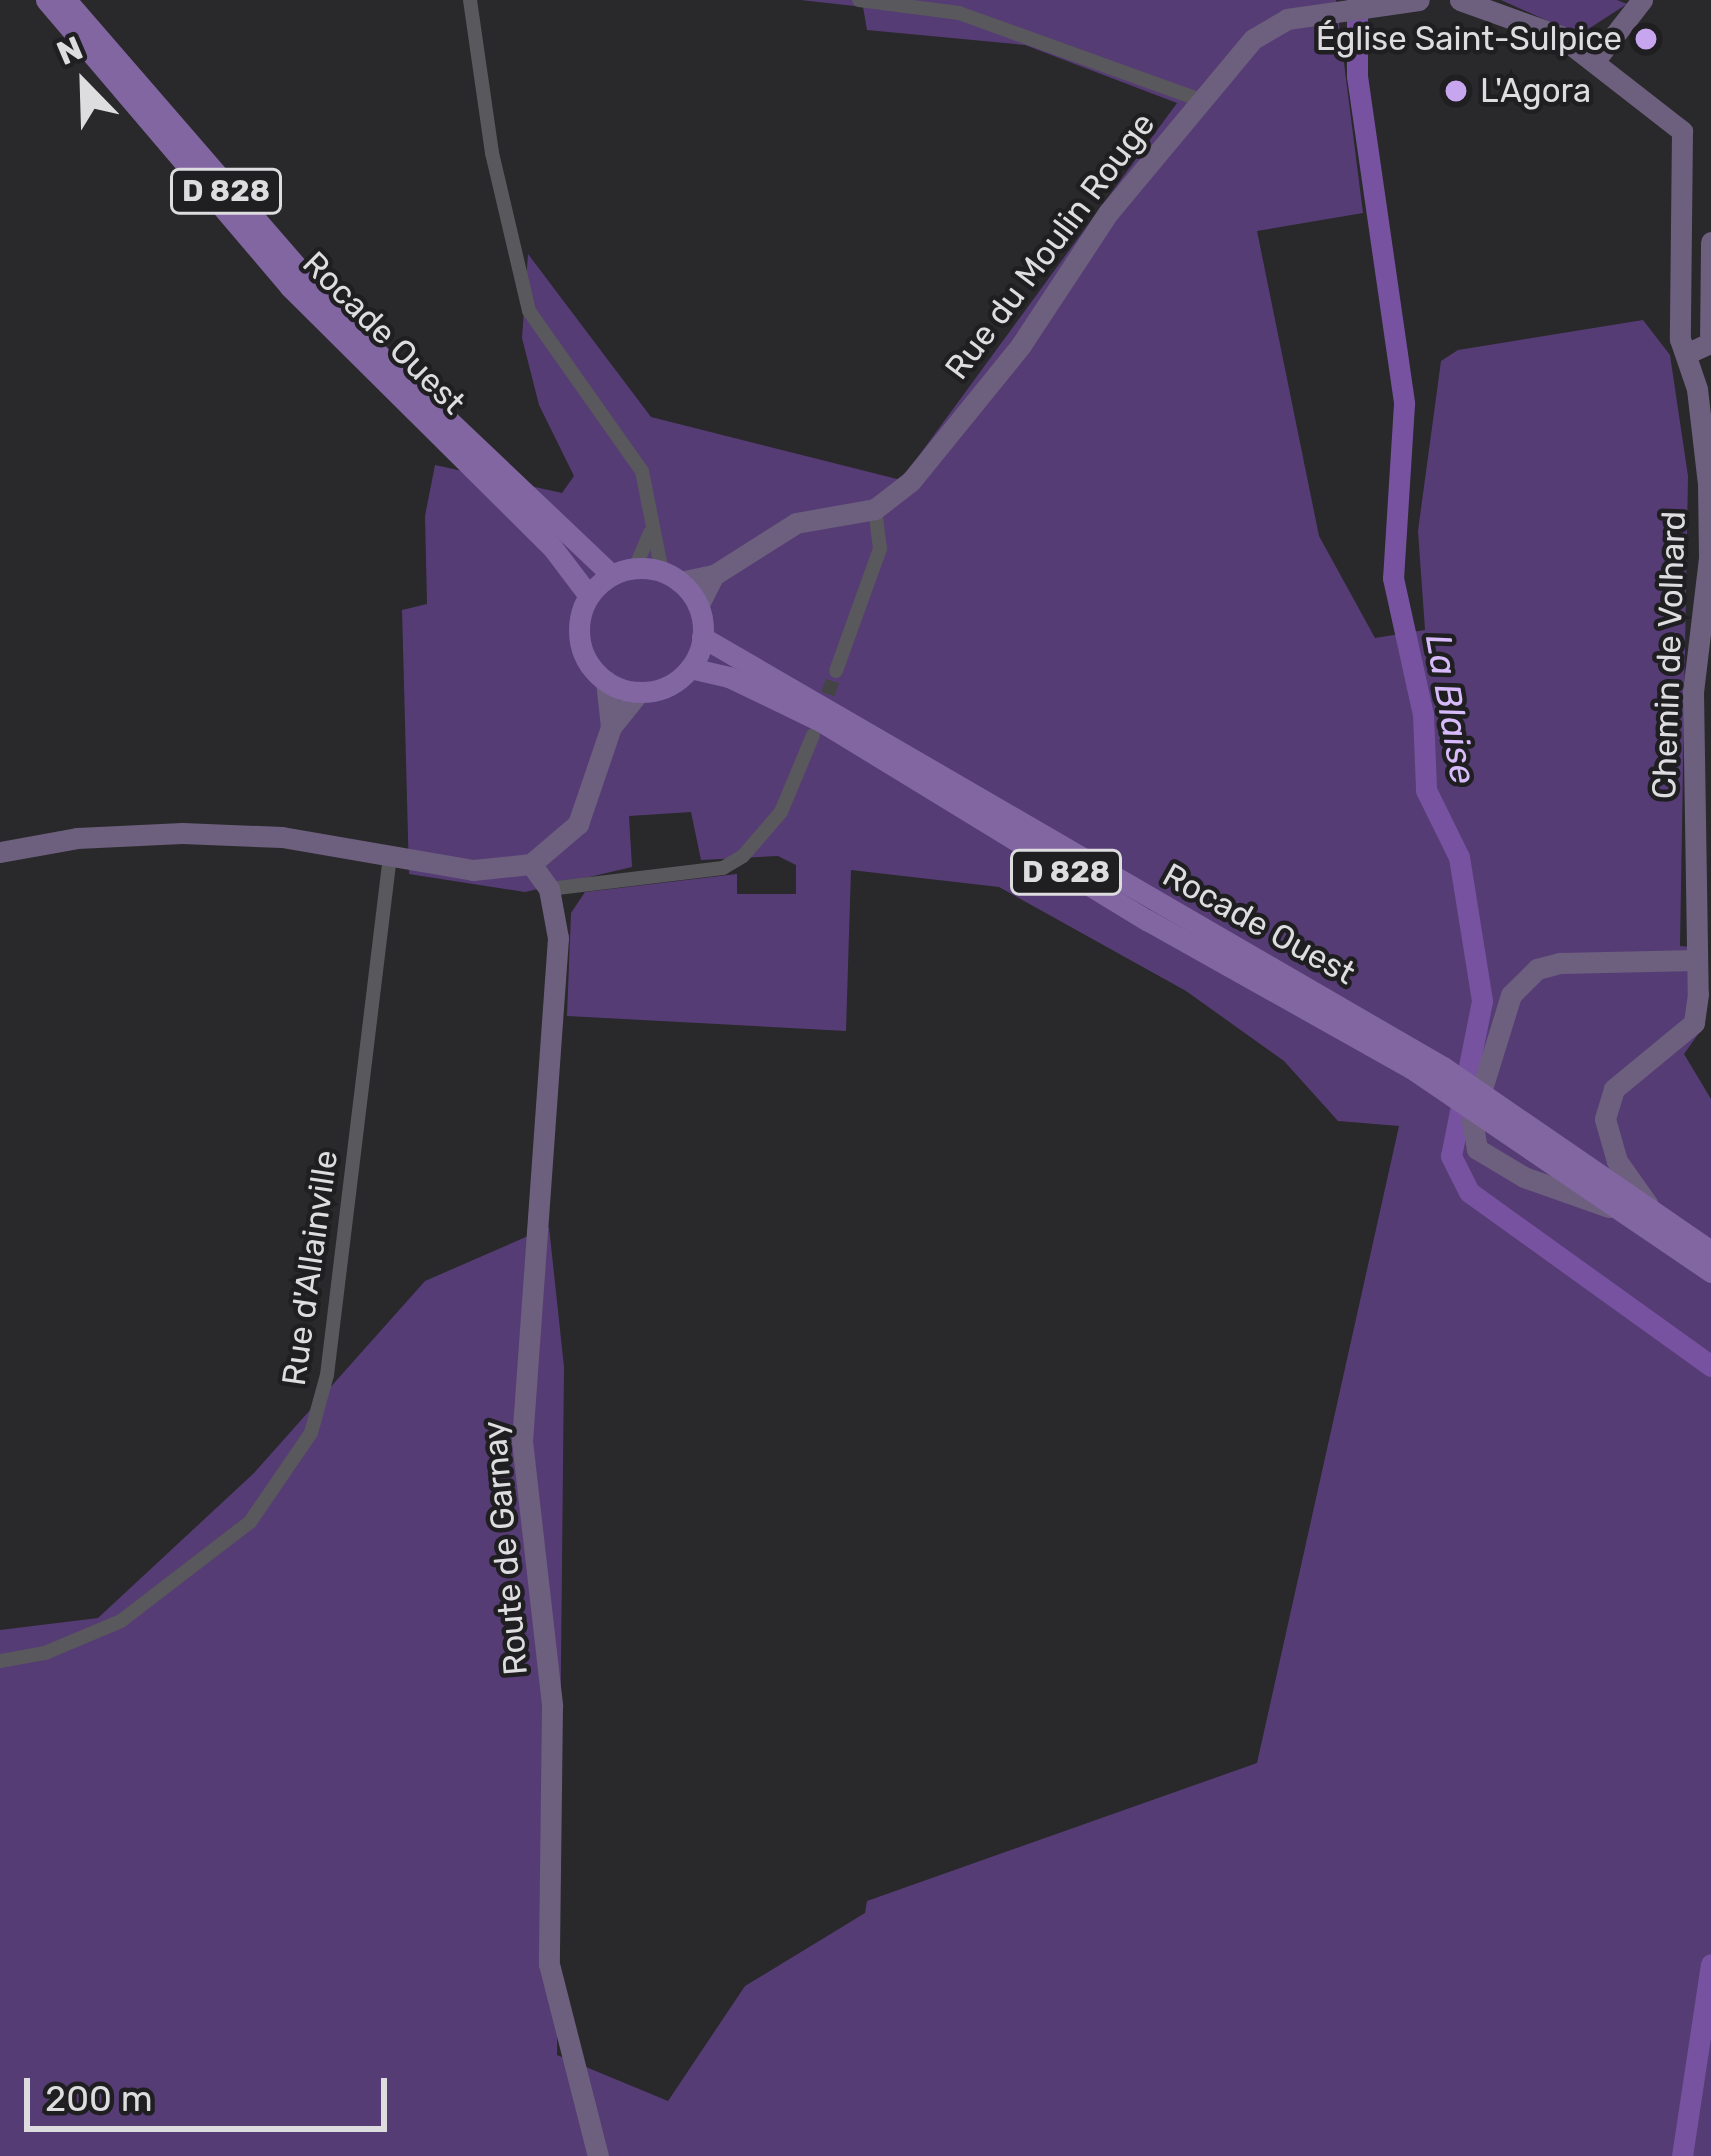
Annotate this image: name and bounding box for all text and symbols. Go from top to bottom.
place label: Église Saint-Sulpice [1316,19,1622,59]
north arrow [24,24,144,144]
marker: Église Saint-Sulpice [1633,26,1659,52]
text: N [51,28,88,73]
place label: L'Agora [1480,71,1591,111]
marker: L'Agora [1443,78,1469,104]
street label: Rue du Moulin Rouge [937,105,1163,387]
road number: D 828 [169,167,283,215]
street label: Rocade Ouest [295,244,473,422]
street label: Chemin de Volhard [1644,510,1694,800]
water label: La Blaise [1417,631,1485,787]
road number: D 828 [1009,848,1123,896]
street label: Rocade Ouest [1156,855,1362,993]
street label: Rue d'Allainville [274,1148,346,1388]
street label: Route de Garnay [474,1419,536,1677]
scale bar [30,2054,393,2128]
text: 200 m [45,2077,153,2120]

